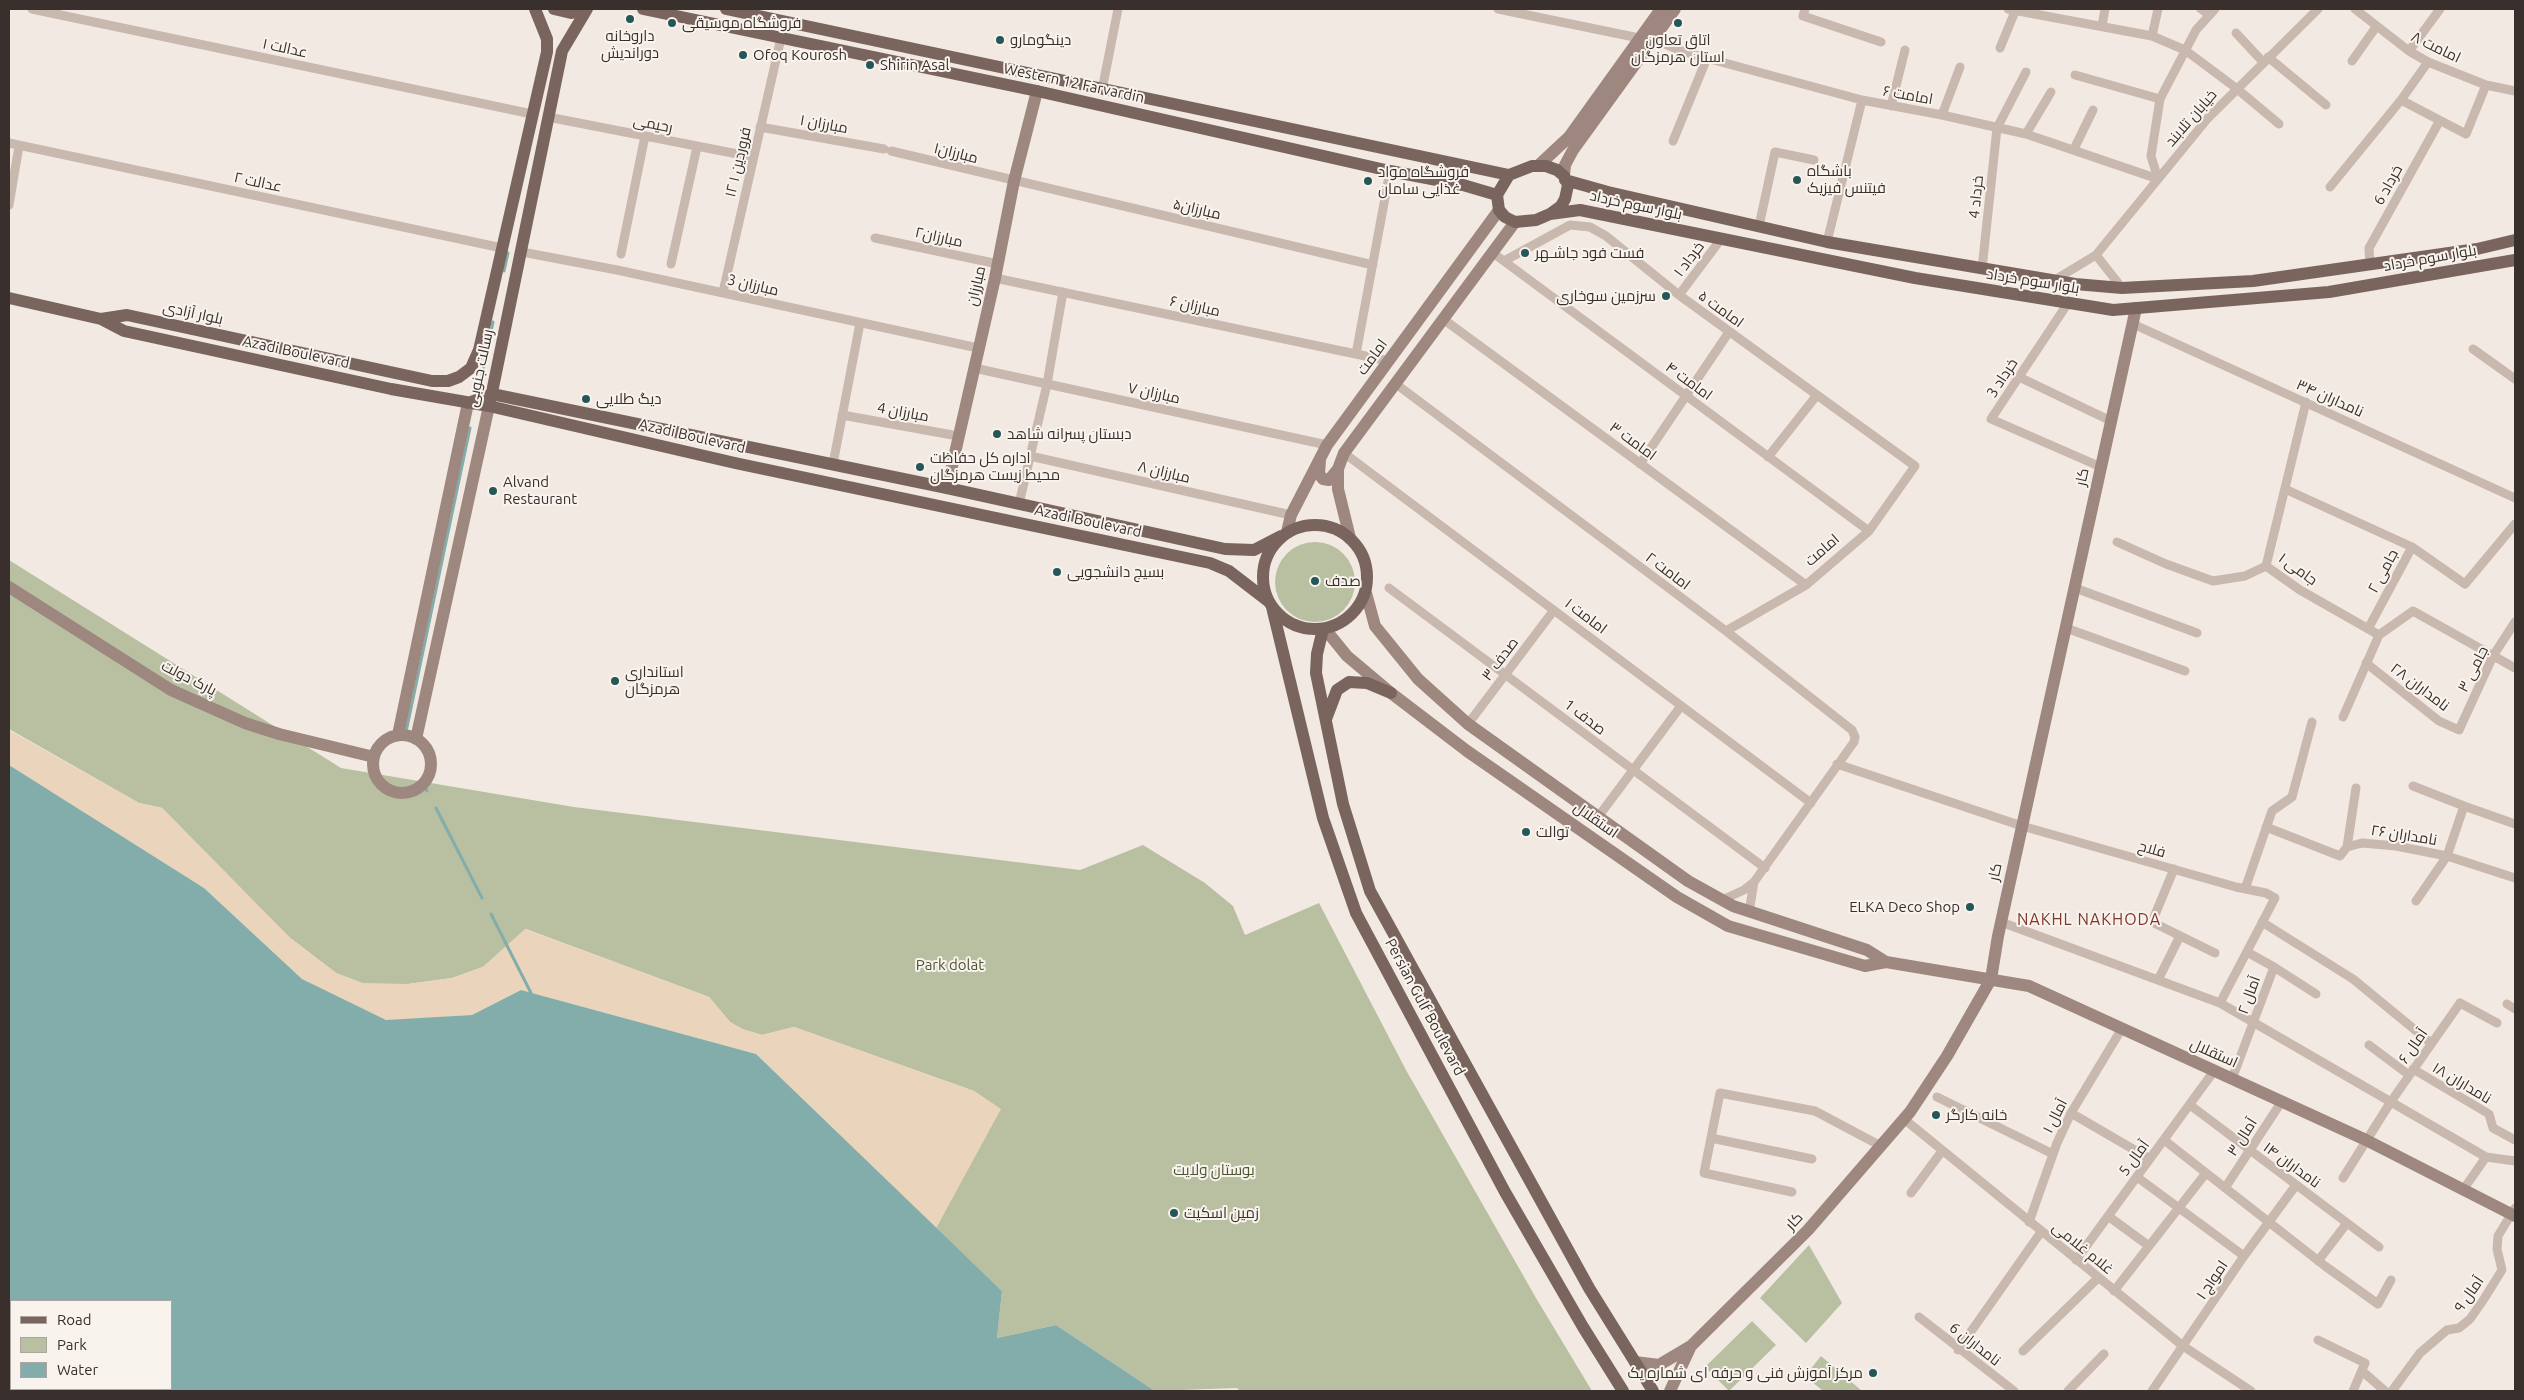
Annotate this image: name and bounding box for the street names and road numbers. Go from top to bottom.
street label: امامت ۸ [2408,27,2464,67]
street label: عدالت ۱ [261,34,309,62]
street label: Western 12 Farvardin [1002,59,1146,107]
street label: امامت ۶ [1882,82,1934,108]
street label: خیابان تلابند [2161,86,2221,150]
street label: رحیمی [632,111,674,137]
street label: مبارزان ۱ [799,111,849,137]
street label: ۱۲ فروردین ۱ [721,125,755,199]
street label: مبارزان۱ [932,139,980,167]
street label: خرداد 6 [2370,162,2406,208]
street label: عدالت ۲ [232,168,284,196]
street label: خرداد 4 [1965,175,1987,219]
street label: بلوار سوم خرداد [1588,186,1684,224]
street label: مبارزان۵ [1171,195,1223,223]
street label: مبارزان۲ [914,223,964,251]
street label: خرداد ۱ [1670,238,1708,280]
street label: بلوار سوم خرداد [2382,241,2478,275]
street label: مبارزان [963,264,989,308]
street label: بلوار سوم خرداد [1985,265,2081,297]
street label: مبارزان 3 [726,270,780,300]
street label: امامت ۵ [1695,287,1747,331]
street label: مبارزان ۶ [1168,292,1222,320]
street label: بلوار آزادی [161,298,225,328]
street label: رسالت جنوبی [463,327,497,409]
street label: Azadi Boulevard [241,332,351,372]
street label: امامت [1353,336,1391,378]
street label: خرداد 3 [1983,355,2021,401]
street label: امامت ۴ [1662,358,1716,404]
street label: نامداران ۳۴ [2294,375,2366,421]
street label: مبارزان ۷ [1126,379,1182,407]
street label: مبارزان 4 [876,399,930,425]
street label: Azadi Boulevard [637,415,747,457]
street label: امامت ۳ [1606,418,1660,464]
street label: مبارزان ۸ [1136,457,1192,487]
street label: کار [2071,466,2093,488]
street label: Azadi Boulevard [1033,501,1143,541]
street label: امامت [1801,530,1843,570]
street label: جامی ۲ [2364,546,2402,596]
street label: امامت ۲ [1642,548,1694,594]
street label: جامی ۱ [2275,549,2321,589]
street label: امامت ۱ [1561,594,1611,638]
street label: صدف ۳ [1478,634,1522,684]
street label: جامی ۳ [2454,643,2492,695]
street label: پارک دولت [158,657,220,699]
street label: نامداران ۲۸ [2387,659,2453,715]
street label: صدف 1 [1561,695,1609,739]
street label: استقلال [1570,798,1622,842]
street label: نامداران ۲۶ [2370,821,2438,849]
street label: فلاح [2136,837,2168,861]
street label: کار [1984,861,2006,883]
street label: Persian Gulf Boulevard [1381,935,1469,1079]
street label: آمال ۲ [2234,973,2264,1017]
street label: آمال ۶ [2395,1025,2431,1067]
street label: استقلال [2187,1035,2241,1071]
street label: نامداران ۱۸ [2429,1058,2495,1108]
street label: آمال ۱ [2039,1096,2071,1136]
street label: آمال ۳ [2223,1115,2261,1159]
street label: آمال 5 [2115,1137,2153,1179]
street label: نامداران ۱۴ [2260,1138,2324,1192]
street label: کار [1781,1208,1807,1234]
street label: غلام غلامی [2049,1218,2117,1278]
street label: امواج ۱ [2192,1257,2232,1303]
street label: آمال ۹ [2450,1273,2488,1315]
street label: نامداران 6 [1946,1318,2004,1370]

